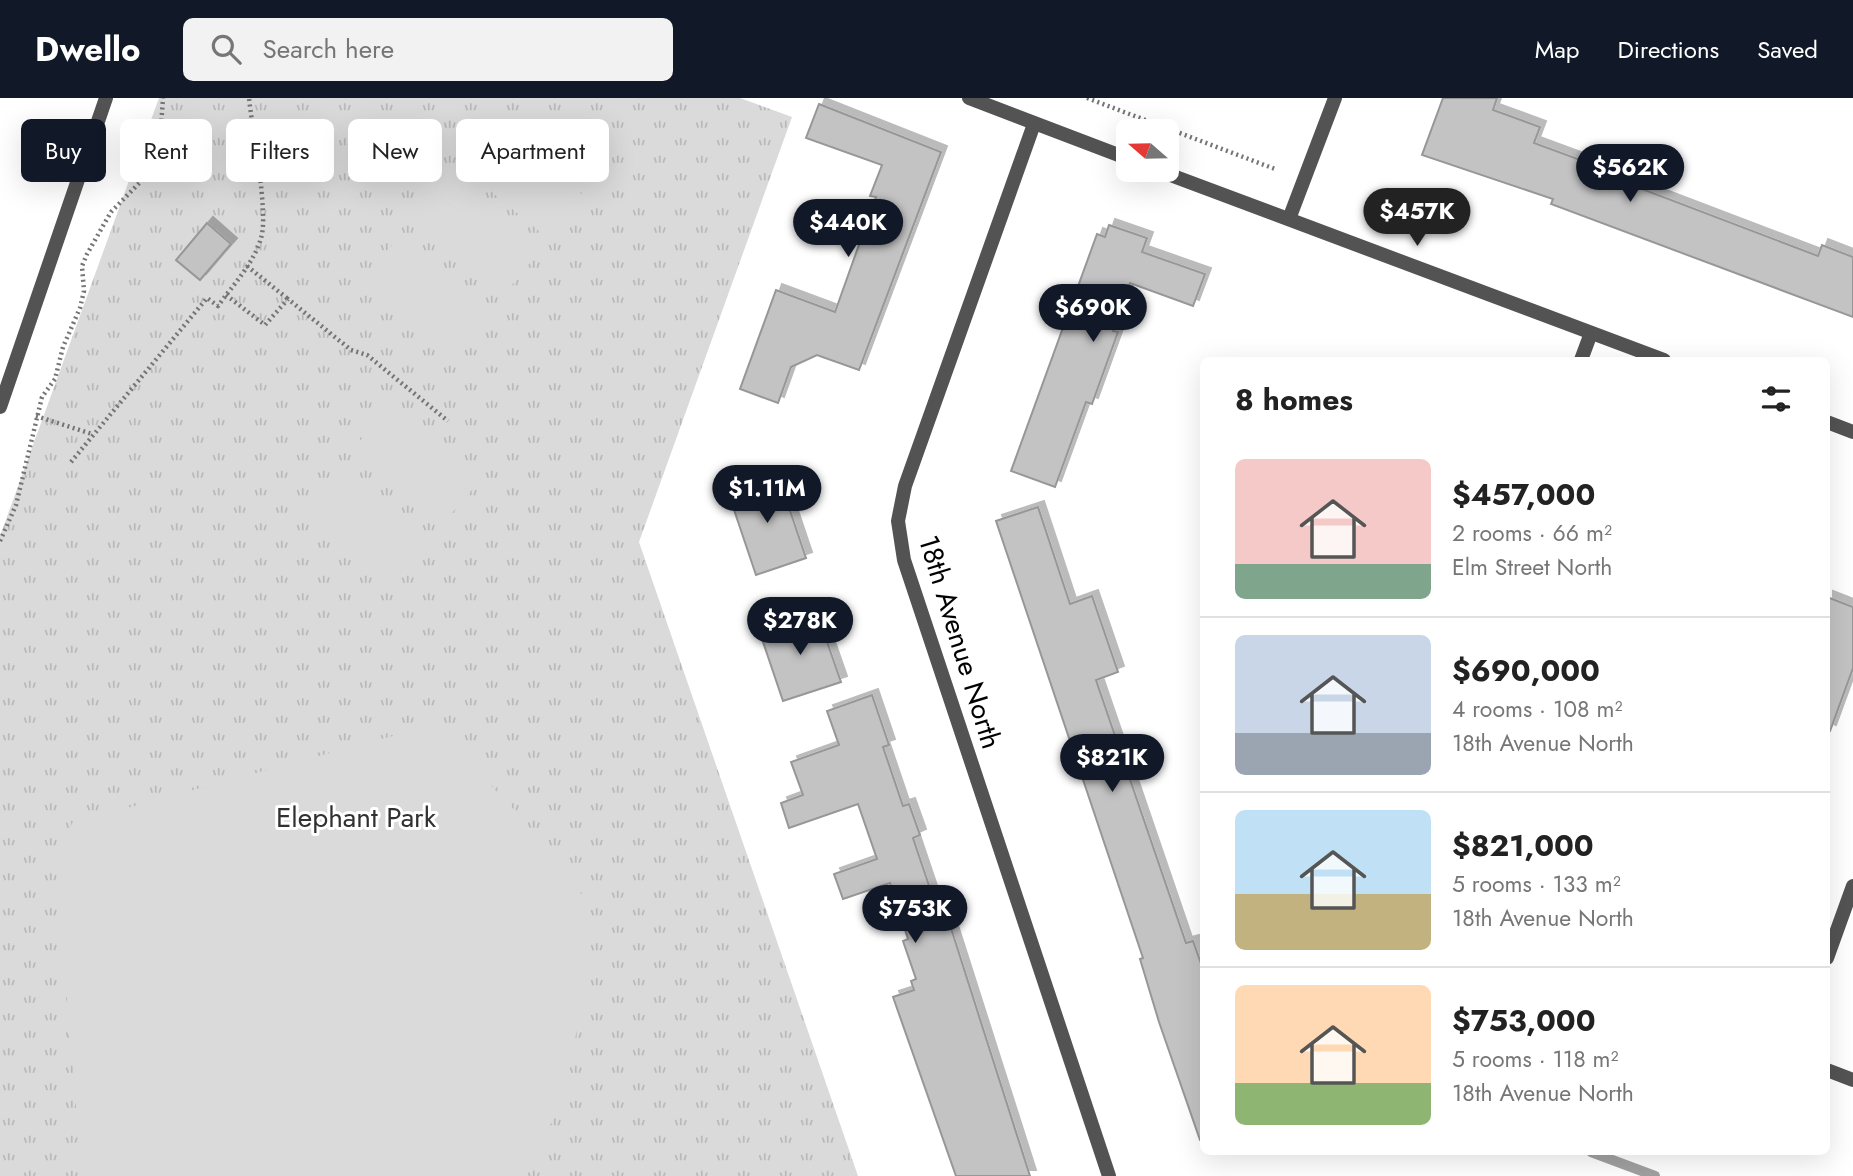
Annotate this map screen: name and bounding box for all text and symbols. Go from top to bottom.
search box [183,18,673,81]
text: Dwello [35,26,141,73]
icon: search [207,30,245,68]
text: Search here [263,30,394,68]
text: Map [1535,32,1580,67]
text: Directions [1618,32,1719,67]
text: Saved [1757,32,1818,67]
chip: Buy [21,119,106,182]
chip: Rent [120,119,212,182]
chip: Filters [226,119,334,182]
chip: New [348,119,442,182]
chip: Apartment [456,119,609,182]
north arrow [1116,119,1180,182]
map controls [1116,119,1179,182]
pin: $562K [1581,144,1679,204]
text: $562K [1592,150,1668,184]
pin: $457K [1368,188,1466,248]
text: $457K [1379,194,1455,228]
pin: $440K [799,200,897,259]
text: $440K [809,205,887,239]
pin: $690K [1044,285,1142,344]
text: $690K [1055,290,1131,324]
text: 8 homes [1235,378,1353,421]
icon: filters [1757,380,1795,418]
pin: $1.11M [710,466,824,525]
text: $1.11M [728,471,806,505]
text: $457,000 [1452,473,1595,516]
icon: home [1291,487,1375,571]
text: 2 rooms · 66 m² [1452,516,1612,550]
street label: 18th Avenue North [908,530,1012,754]
text: Elm Street North [1452,550,1612,584]
pin: $278K [751,598,849,657]
text: $278K [763,603,837,637]
text: $690,000 [1452,649,1600,692]
icon: home [1291,663,1375,747]
text: 4 rooms · 108 m² [1452,692,1622,726]
text: 18th Avenue North [1452,726,1634,760]
pin: $821K [1063,734,1161,794]
text: $821K [1076,740,1148,774]
park label: Elephant Park [276,797,437,838]
text: $821,000 [1452,824,1594,867]
icon: home [1291,838,1375,922]
text: 5 rooms · 133 m² [1452,867,1621,901]
pin: $753K [866,886,964,945]
text: $753K [878,891,952,925]
text: 18th Avenue North [1452,901,1634,935]
text: $753,000 [1452,999,1596,1042]
icon: home [1291,1013,1375,1097]
text: 5 rooms · 118 m² [1452,1042,1619,1076]
text: 18th Avenue North [1452,1076,1634,1110]

